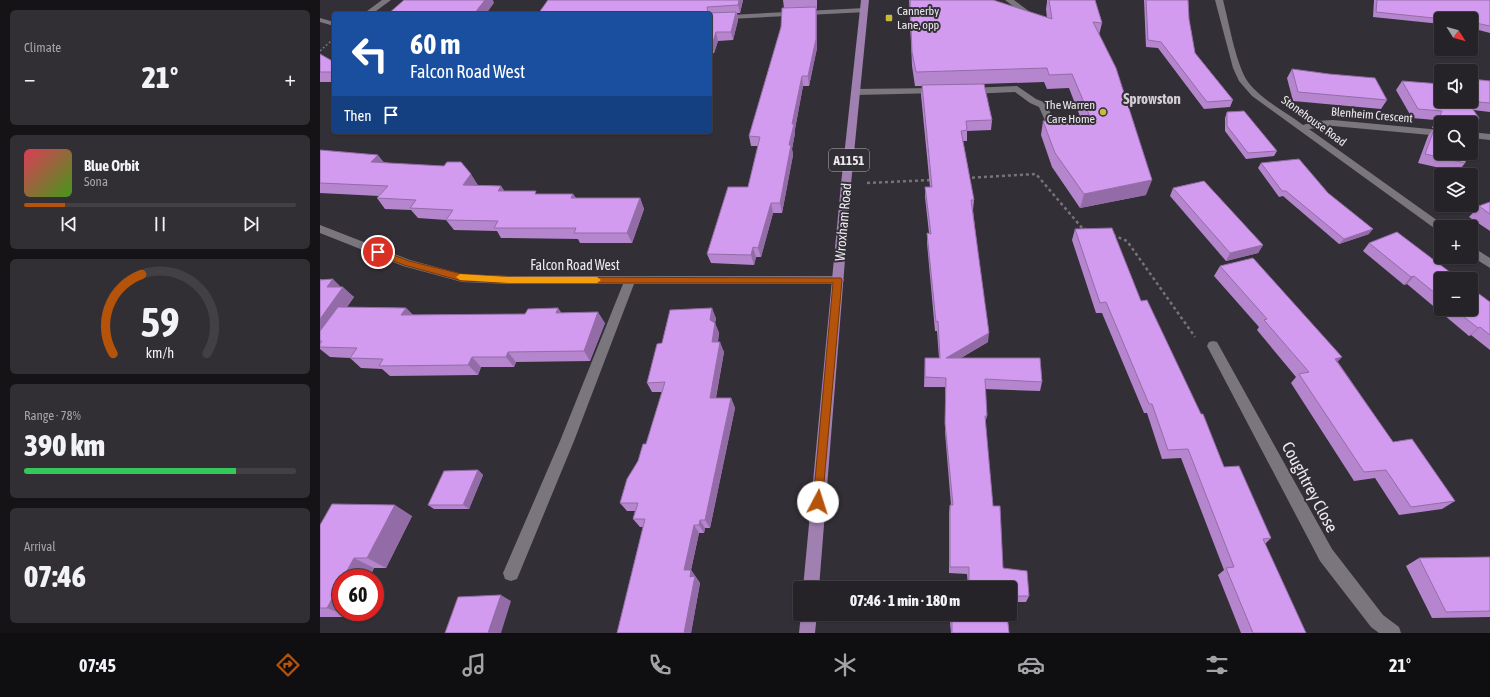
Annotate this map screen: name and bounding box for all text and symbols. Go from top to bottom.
place label: Cannerby Lane, opp [897,4,940,32]
north arrow [1434,12,1478,56]
map controls [1434,12,1478,316]
marker: Cannerby Lane, opp [884,13,894,23]
icon: left [344,28,396,80]
text: 60 m [410,28,460,60]
text: Climate [24,40,61,55]
text: 21° [142,60,178,94]
text: Falcon Road West [410,61,525,82]
button: sound [1434,64,1478,108]
text: − [24,65,35,91]
text: + [285,65,296,91]
district label: Sprowston [1123,90,1181,107]
street label: Stonehouse Road [1279,93,1349,149]
place label: The Warren Care Home [1045,98,1095,126]
icon: arrive [380,104,402,126]
street label: Blenheim Crescent [1330,104,1414,126]
text: Then [344,107,372,124]
marker: The Warren Care Home [1098,107,1108,117]
button: search [1434,116,1478,160]
road number: A1151 [829,149,869,171]
text: Blue Orbit [84,157,139,174]
button: layers [1434,168,1478,212]
text: Sona [84,174,108,189]
street label: Wroxham Road [832,182,854,262]
icon: previous [58,213,80,235]
icon: pause [149,213,171,235]
icon: next [240,213,262,235]
button: + [1434,220,1478,264]
pin [361,235,395,269]
icon: arrive [367,241,389,263]
street label: Falcon Road West [530,257,620,273]
button: − [1434,272,1478,316]
text: 59 [140,298,180,346]
text: km/h [146,345,174,361]
text: Range · 78% [24,408,81,423]
text: 390 km [24,428,105,462]
street label: Coughtrey Close [1278,438,1342,536]
position arrow [797,481,839,523]
text: Arrival [24,539,56,554]
text: 07:46 [24,559,86,593]
speed limit sign: 60 [332,569,384,621]
text: 07:46 · 1 min · 180 m [850,592,960,609]
icon: directions [274,651,302,679]
icon: music [460,651,488,679]
icon: phone [646,651,674,679]
icon: climate [831,651,859,679]
icon: car [1017,651,1045,679]
icon: filters [1203,651,1231,679]
text: 07:45 [79,655,116,676]
text: 21° [1389,655,1411,676]

